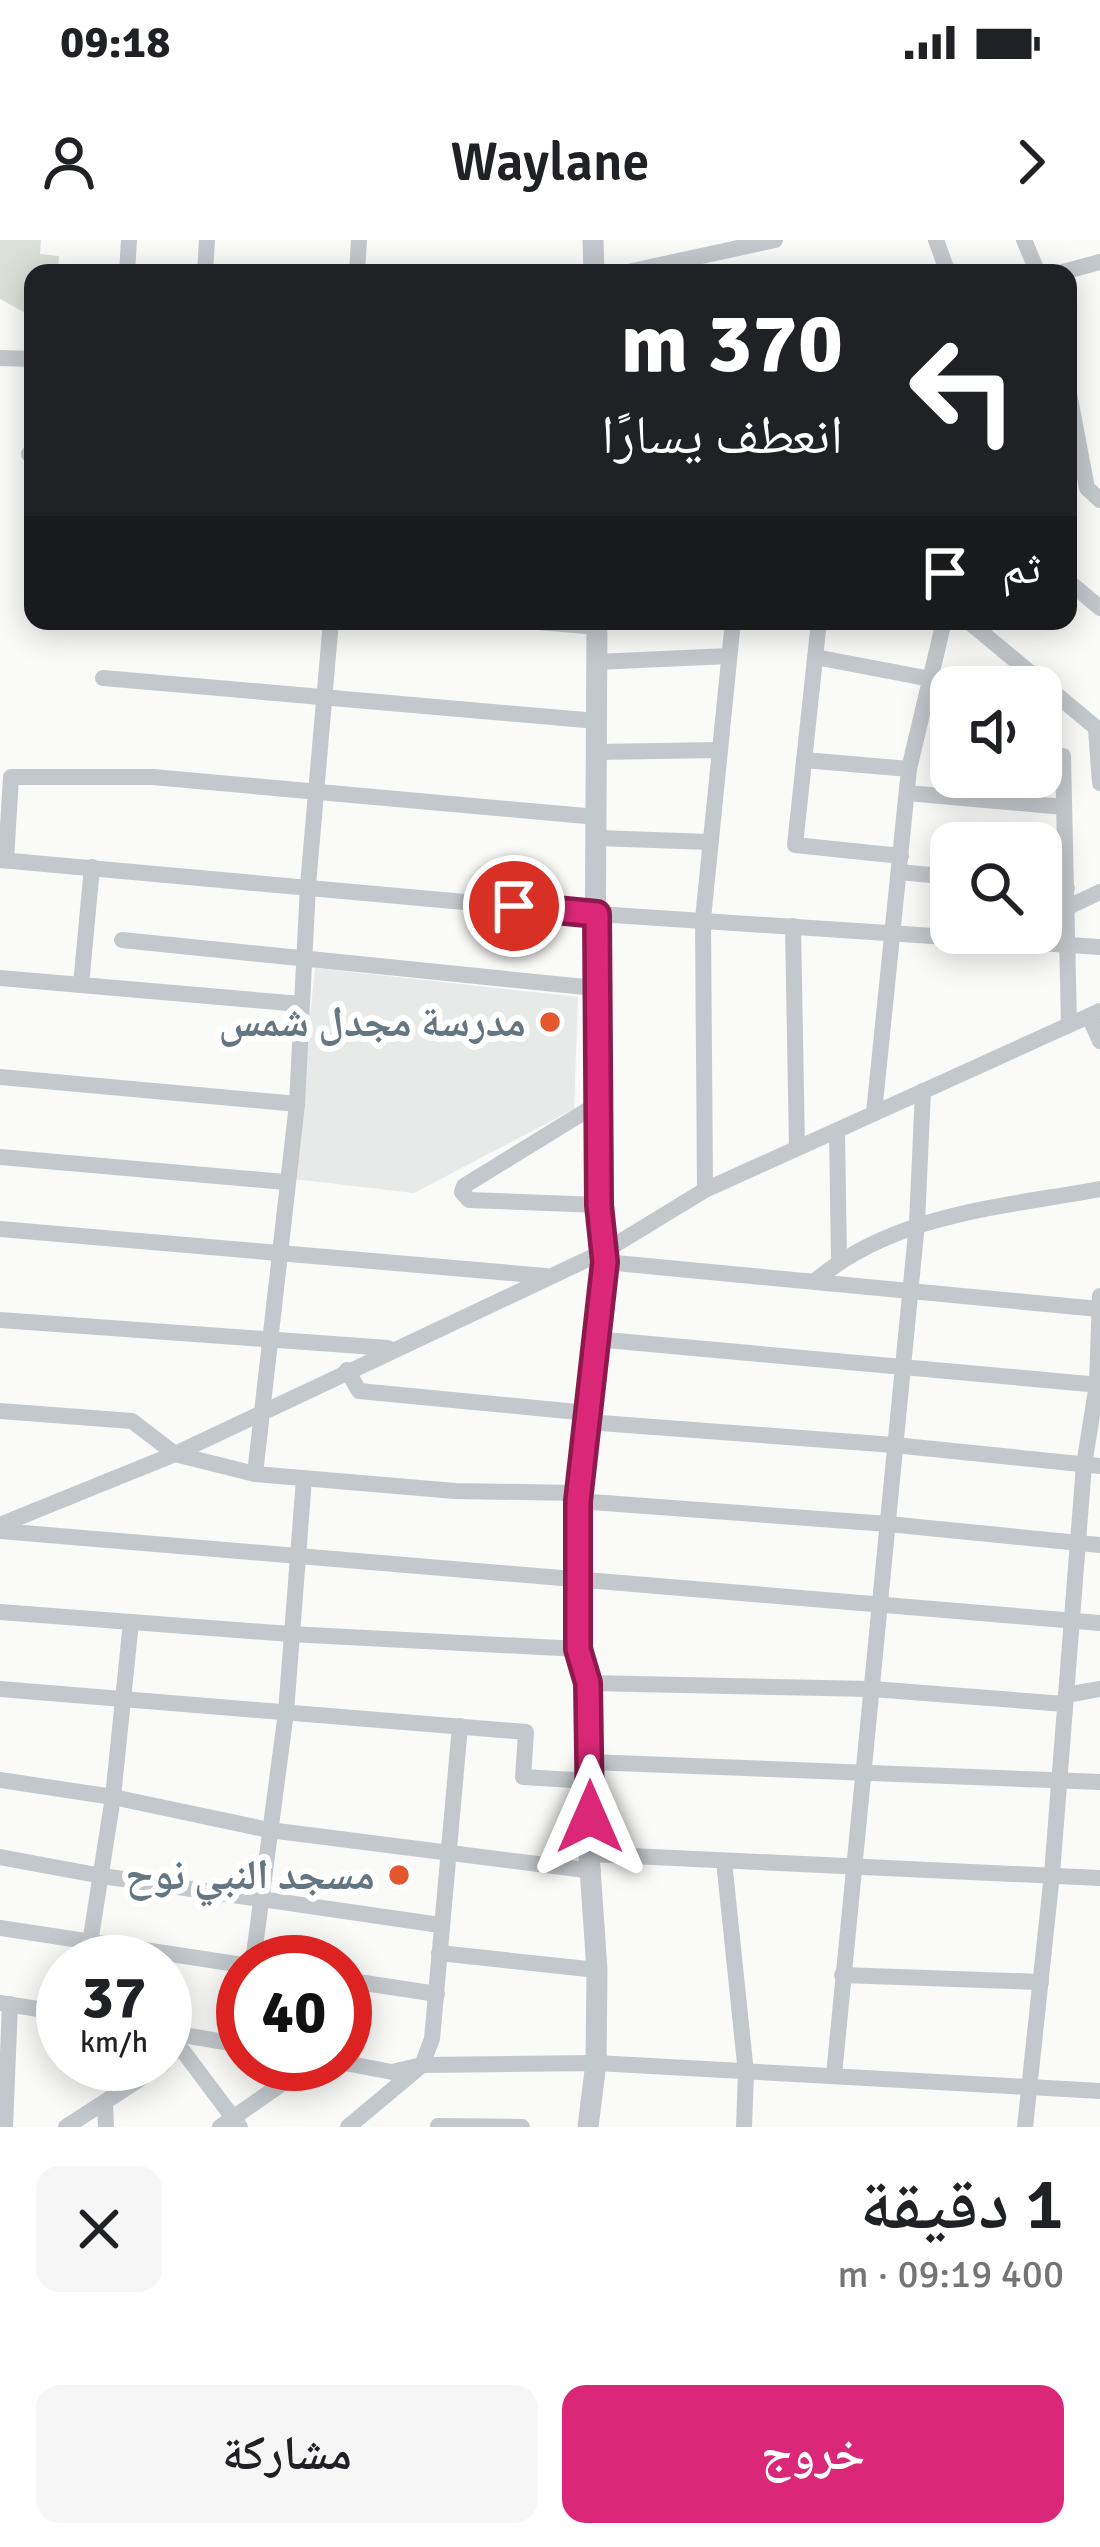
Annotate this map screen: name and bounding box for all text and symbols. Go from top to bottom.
text: 09:18 [60,15,170,70]
icon: person [36,129,102,195]
text: Waylane [451,129,650,196]
icon: forward [998,129,1064,195]
text: 370 m [621,292,843,396]
icon: left [885,312,1041,468]
text: انعطف يسارًا [601,402,843,469]
icon: arrive [912,540,978,606]
text: ثم [1002,541,1041,596]
map controls [930,666,1062,954]
button: sound [930,666,1062,798]
button: search [930,822,1062,954]
pin [463,855,565,957]
icon: arrive [481,873,547,939]
place label: مدرسة مجدل شمس [219,997,526,1048]
marker: مدرسة مجدل شمس [537,1009,563,1035]
position arrow [527,1754,653,1880]
place label: مسجد النبي نوح [125,1850,375,1907]
marker: مسجد النبي نوح [386,1862,412,1888]
speed limit sign: 40 [216,1935,372,2091]
text: 37 [82,1961,146,2035]
text: km/h [80,2024,148,2061]
text: 1 دقيقة [860,2160,1064,2249]
button: close [36,2166,162,2292]
text: 400 m · 09:19 [837,2250,1064,2298]
button: مشاركة [36,2385,538,2523]
button: خروج [562,2385,1064,2523]

